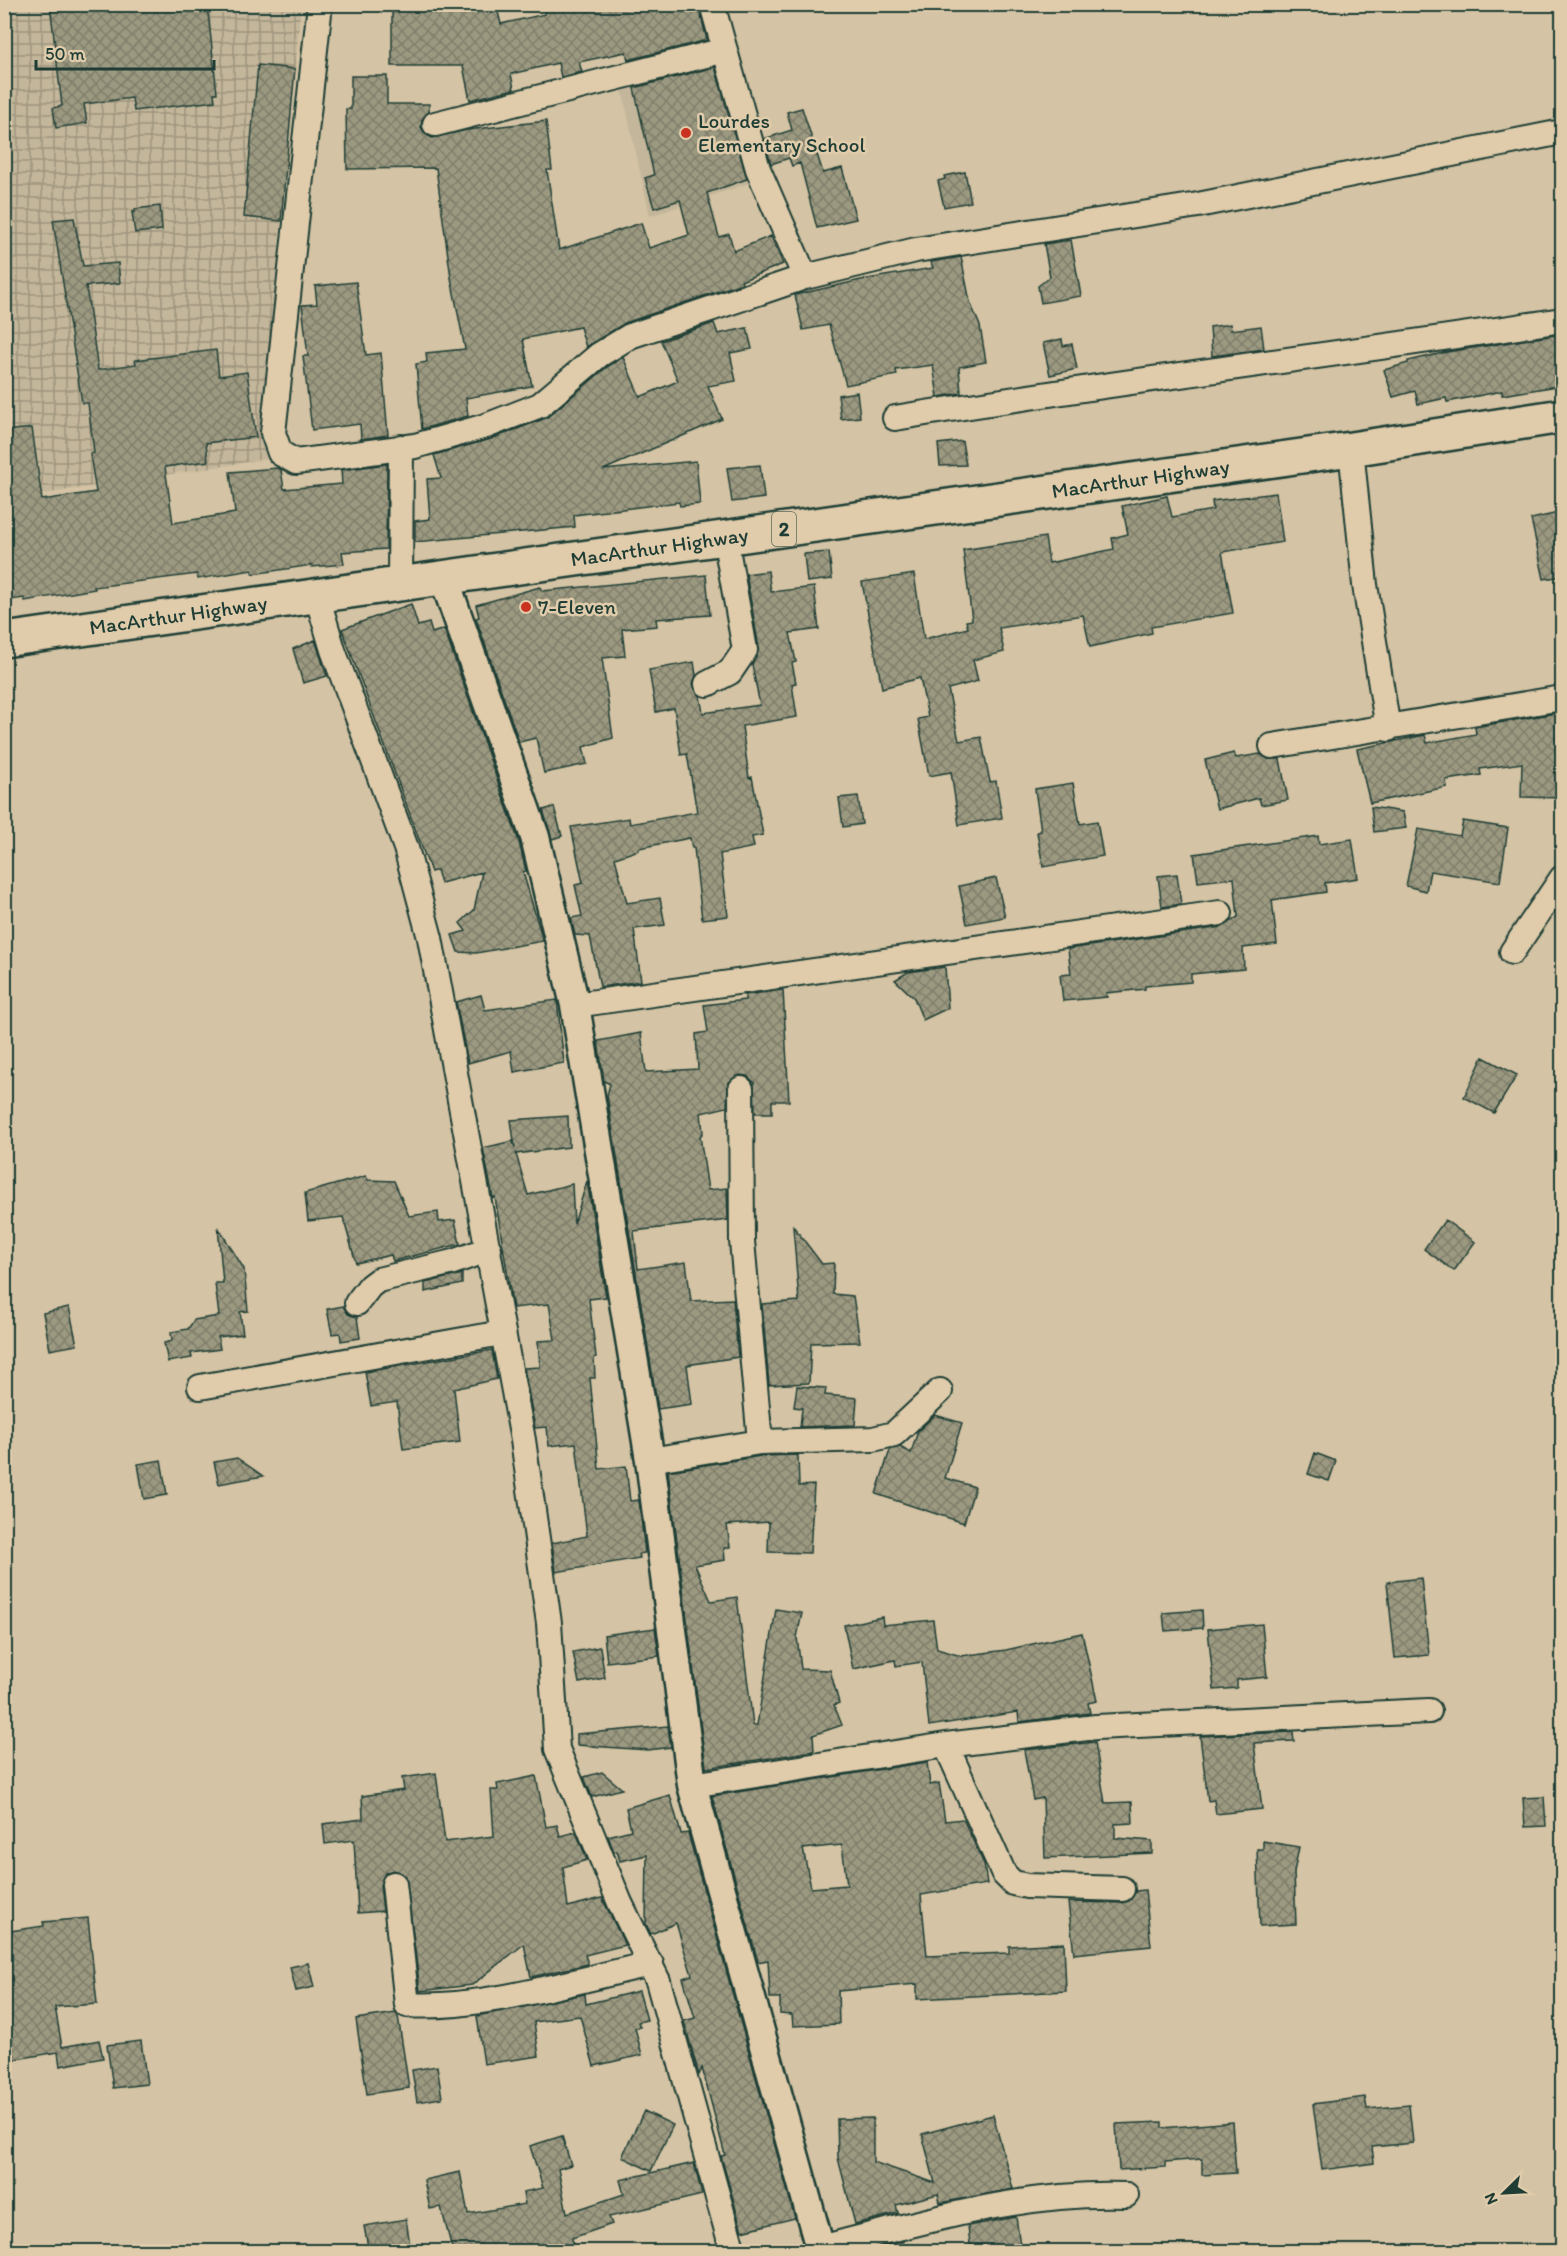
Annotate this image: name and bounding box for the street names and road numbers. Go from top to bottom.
street label: MacArthur Highway [1050,453,1231,503]
road number: 2 [772,512,796,546]
street label: MacArthur Highway [569,522,750,572]
street label: MacArthur Highway [88,590,269,640]

